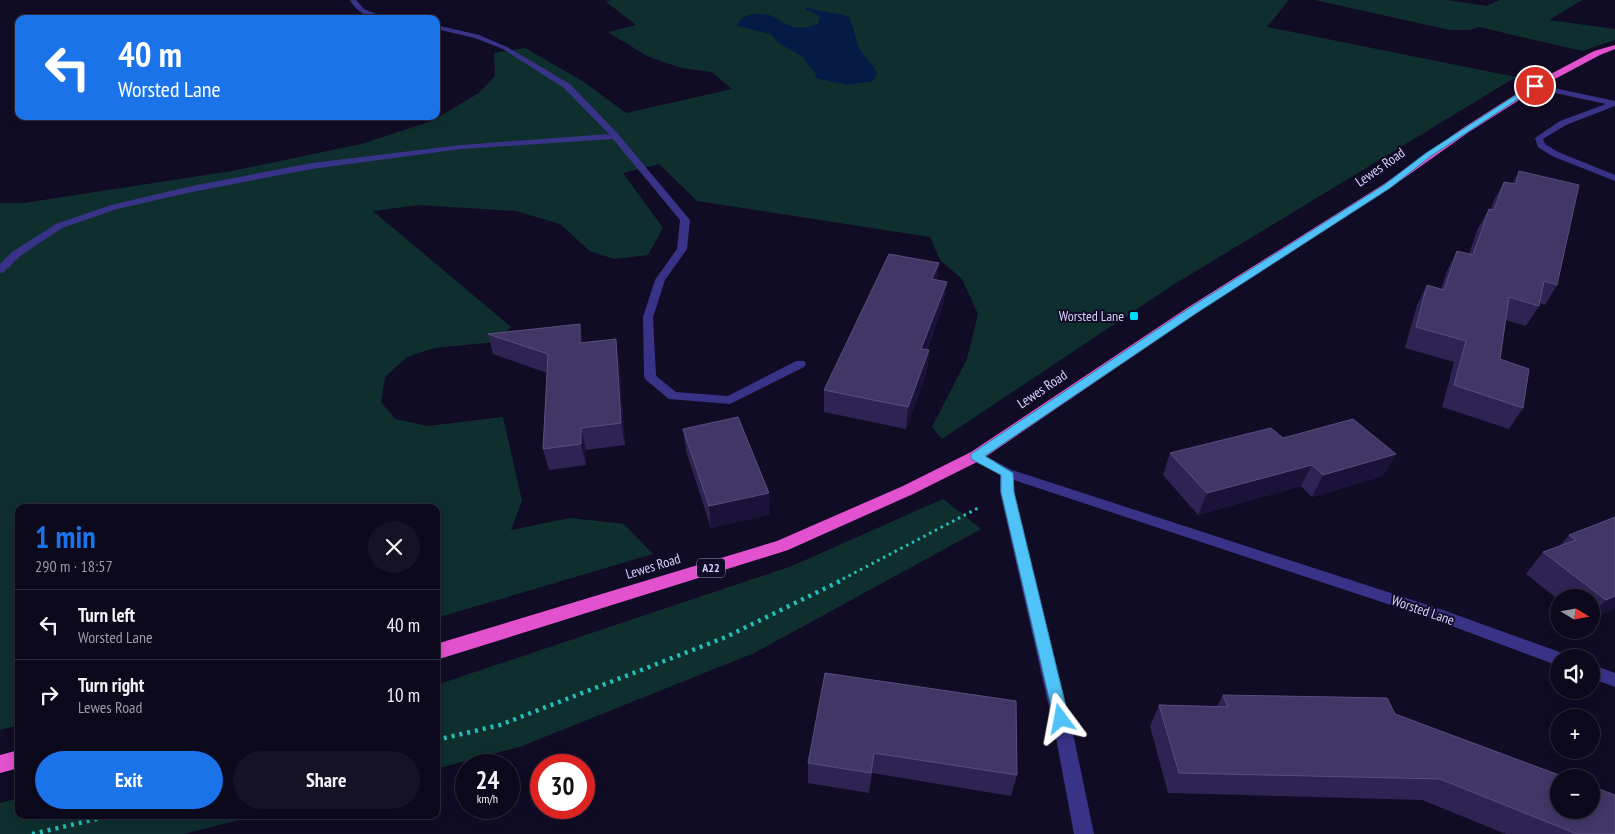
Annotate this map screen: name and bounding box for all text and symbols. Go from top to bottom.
text: 40 m [118,31,182,77]
icon: left [35,35,100,100]
pin [1514,65,1556,107]
icon: arrive [1521,72,1549,100]
text: Worsted Lane [118,75,220,103]
street label: Lewes Road [1352,143,1408,191]
place label: Worsted Lane [1059,307,1124,325]
marker: Worsted Lane [1128,310,1140,322]
street label: Lewes Road [1014,366,1070,412]
text: 1 min [35,517,96,556]
button: close [368,521,420,573]
street label: Lewes Road [623,549,683,583]
text: 290 m · 18:57 [35,556,113,576]
road number: A22 [697,558,725,578]
north arrow [1550,589,1600,639]
map controls [1550,589,1600,819]
street label: Worsted Lane [1389,591,1457,629]
text: Turn left [78,603,135,627]
icon: left [35,611,63,639]
text: 40 m [387,613,420,637]
text: Worsted Lane [78,627,153,647]
button: sound [1550,649,1600,699]
text: Turn right [78,673,144,697]
icon: right [35,681,63,709]
text: 10 m [387,683,420,707]
position arrow [1034,692,1086,744]
text: Lewes Road [78,697,142,717]
button: + [1550,709,1600,759]
button: Exit [35,751,223,809]
button: Share [233,751,420,809]
speed limit sign: 30 [530,754,595,819]
text: 24 [476,764,499,796]
button: − [1550,769,1600,819]
text: km/h [477,791,498,806]

